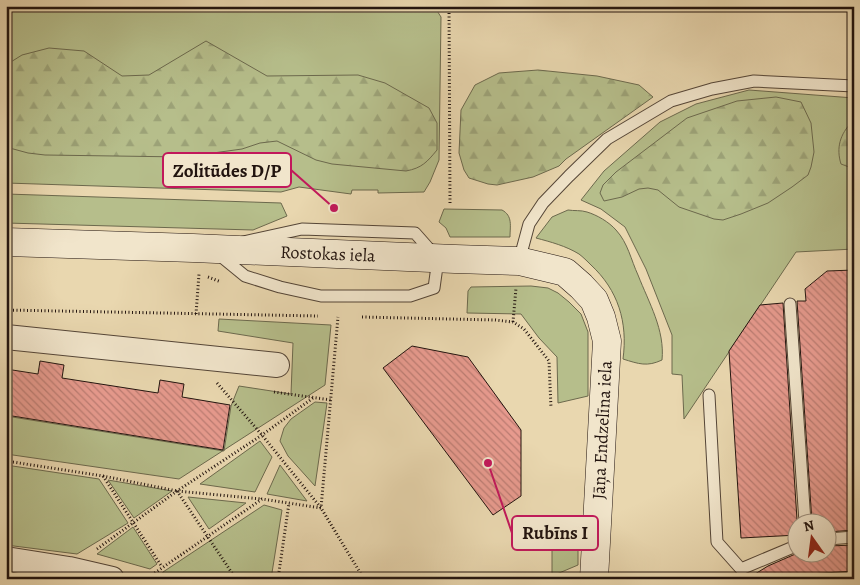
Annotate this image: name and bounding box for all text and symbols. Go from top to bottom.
callout: Zolitūdes D/P [163,153,291,187]
text: Zolitūdes D/P [173,158,281,184]
street label: Rostokas iela [280,240,377,268]
street label: Jāņa Endzelīna iela [586,359,618,500]
north arrow [788,512,838,562]
text: N [802,515,816,536]
callout: Rubīns I [512,516,598,550]
text: Rubīns I [522,520,588,546]

